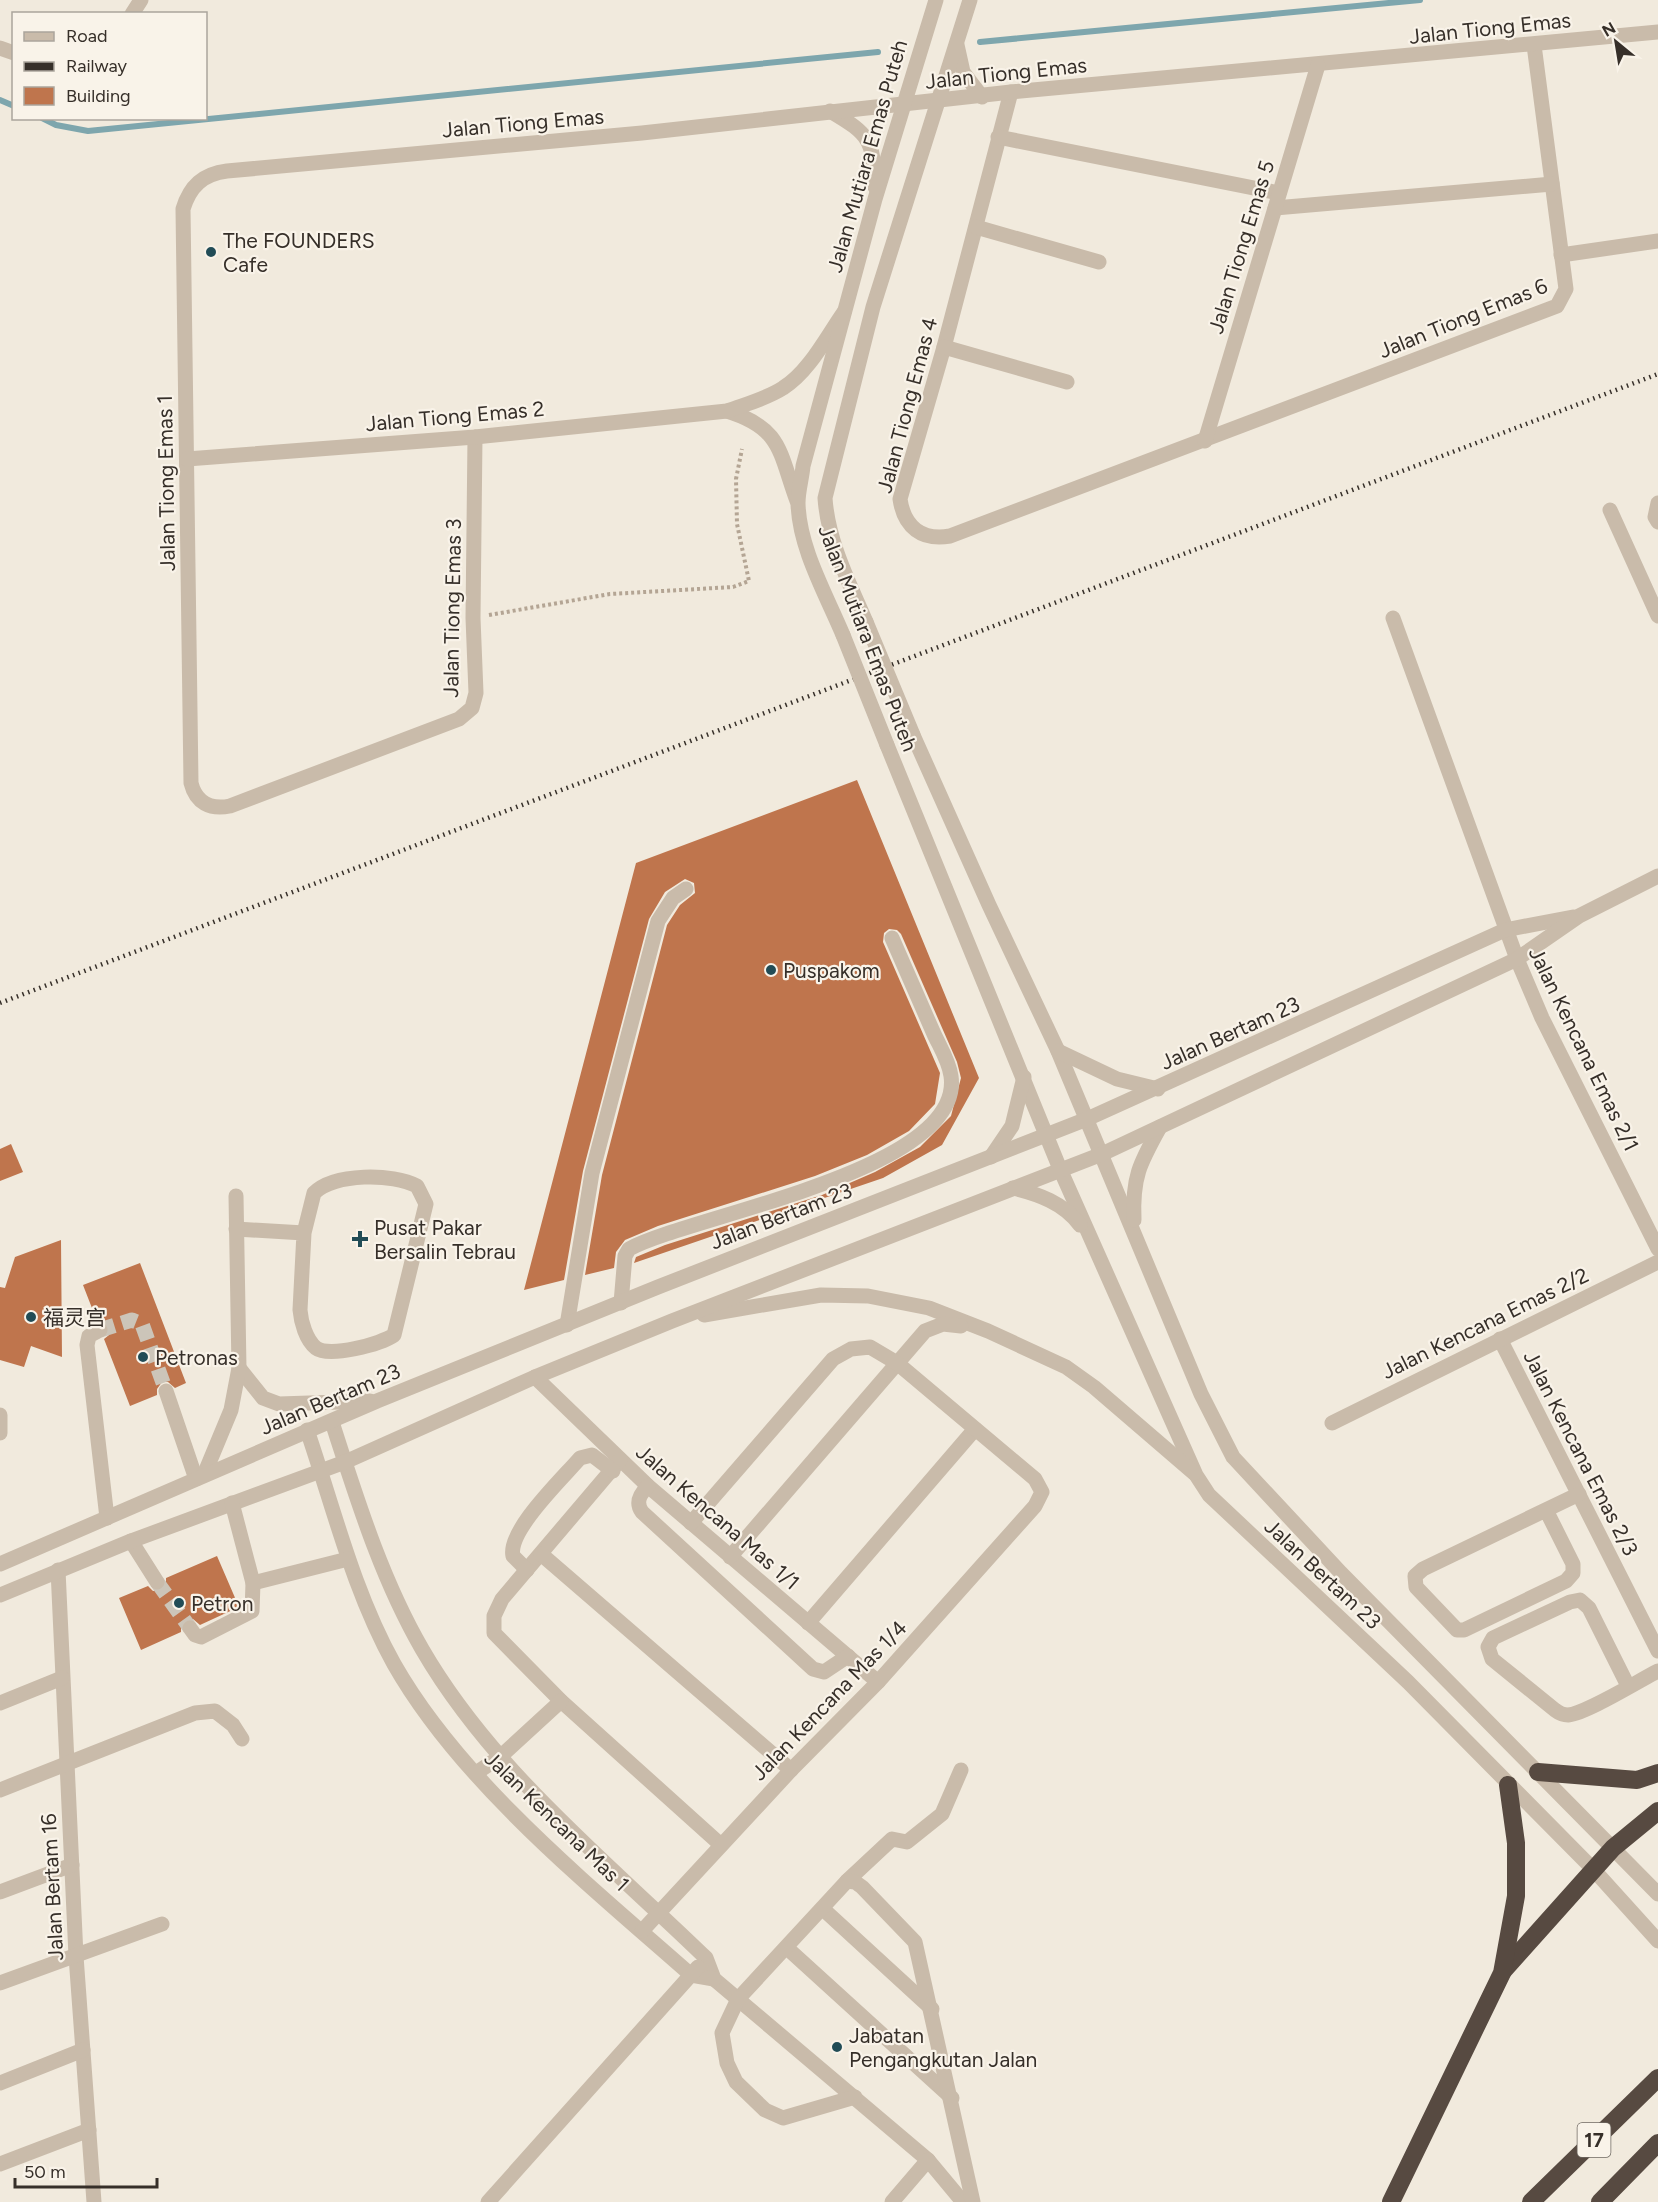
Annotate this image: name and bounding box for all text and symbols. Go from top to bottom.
street label: Jalan Tiong Emas [1408,7,1572,49]
legend [12,12,207,120]
north arrow [1586,12,1646,72]
text: N [1599,18,1619,41]
text: Road [66,25,107,47]
street label: Jalan Mutiara Emas Puteh [822,37,912,275]
street label: Jalan Tiong Emas [924,52,1088,94]
text: Railway [66,55,128,77]
text: Building [66,85,131,107]
street label: Jalan Tiong Emas [441,103,605,143]
street label: Jalan Tiong Emas 5 [1203,157,1279,337]
place label: The FOUNDERS Cafe [223,228,375,277]
marker: The FOUNDERS Cafe [204,245,218,259]
street label: Jalan Tiong Emas 6 [1375,273,1551,363]
street label: Jalan Tiong Emas 4 [872,315,942,495]
street label: Jalan Tiong Emas 1 [152,395,180,571]
street label: Jalan Tiong Emas 2 [365,396,545,436]
street label: Jalan Tiong Emas 3 [438,518,466,698]
street label: Jalan Mutiara Emas Puteh [813,521,923,755]
street label: Jalan Kencana Emas 2/1 [1524,943,1644,1155]
place label: Puspakom [783,958,880,983]
marker: Puspakom [764,963,778,977]
street label: Jalan Bertam 23 [1156,991,1304,1075]
street label: Jalan Bertam 23 [707,1177,855,1255]
place label: Pusat Pakar Bersalin Tebrau [374,1215,516,1264]
marker: Pusat Pakar Bersalin Tebrau [351,1230,369,1248]
street label: Jalan Kencana Emas 2/2 [1378,1262,1592,1384]
place label: 福灵宫 [43,1305,106,1330]
marker: 福灵宫 [24,1310,38,1324]
place label: Petronas [155,1345,238,1370]
street label: Jalan Kencana Emas 2/3 [1518,1346,1644,1560]
marker: Petronas [136,1350,150,1364]
street label: Jalan Bertam 23 [256,1358,404,1440]
street label: Jalan Kencana Mas 1/1 [631,1439,805,1595]
street label: Jalan Bertam 23 [1260,1514,1386,1634]
place label: Petron [191,1591,253,1616]
marker: Petron [172,1596,186,1610]
street label: Jalan Kencana Mas 1/4 [746,1615,912,1785]
street label: Jalan Kencana Mas 1 [479,1746,635,1896]
street label: Jalan Bertam 16 [36,1813,68,1961]
place label: Jabatan Pengangkutan Jalan [849,2023,1037,2072]
marker: Jabatan Pengangkutan Jalan [830,2040,844,2054]
road number: 17 [1578,2123,1610,2157]
scale bar [15,2151,158,2189]
text: 50 m [24,2161,66,2183]

